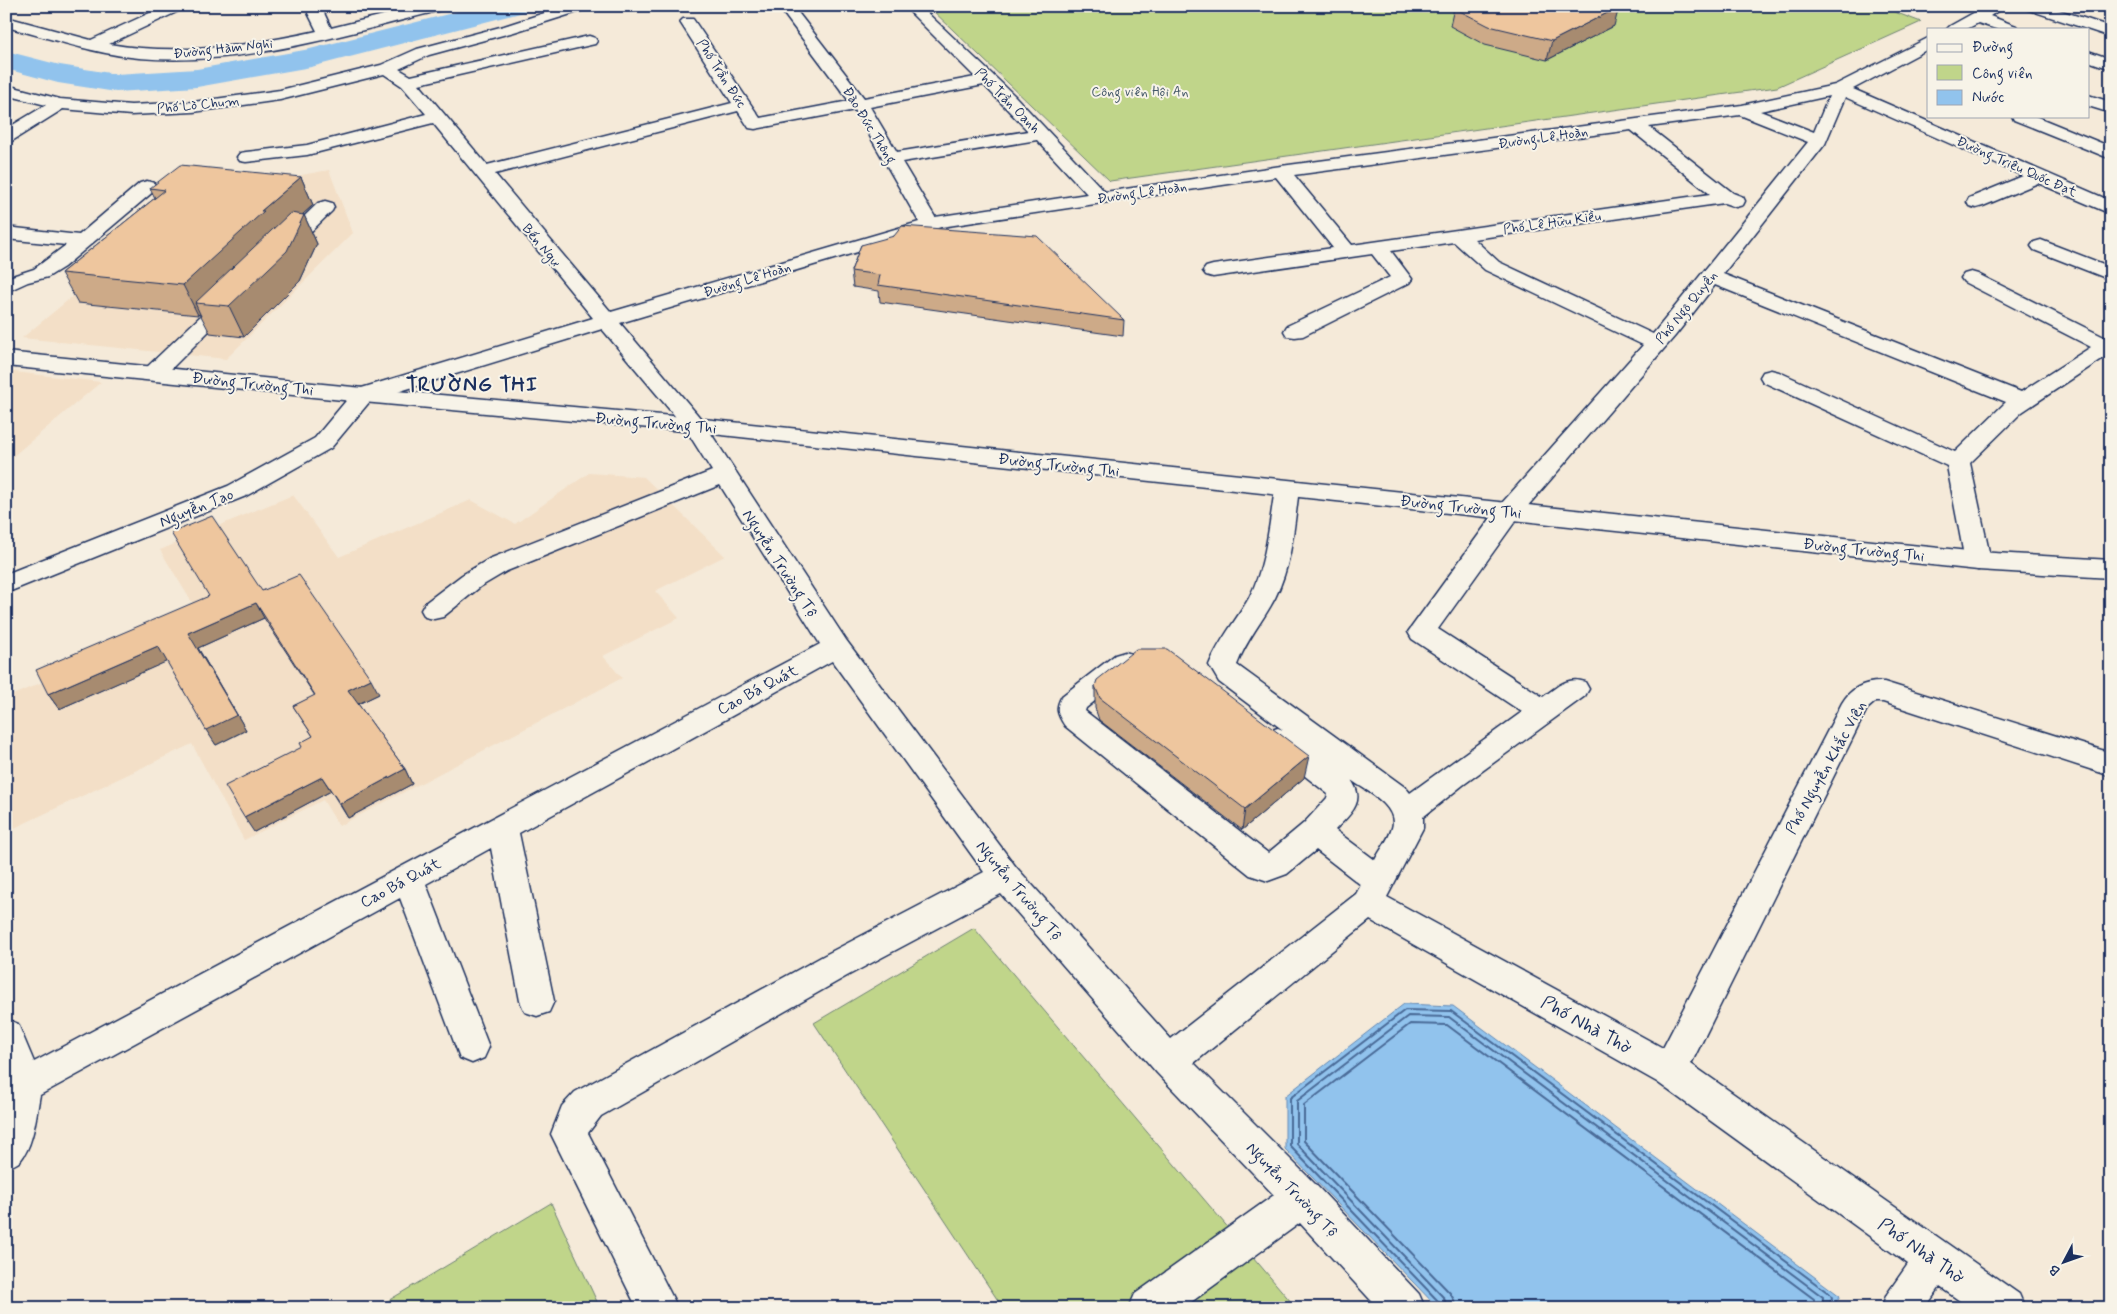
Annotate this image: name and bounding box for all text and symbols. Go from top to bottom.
legend [1927,28,2090,118]
street label: Đường Hàm Nghi [173,35,274,65]
street label: Phố Trần Đức [692,36,750,112]
text: Đường [1972,38,2013,59]
street label: Phố Trần Oanh [971,64,1044,137]
text: Công viên [1972,64,2032,85]
street label: Đào Đức Thông [837,83,900,169]
park label: Công viên Hội An [1091,83,1189,103]
text: Nước [1972,88,2004,108]
street label: Phố Lò Chum [156,92,240,118]
street label: Đường Lê Hoàn [1497,123,1589,155]
street label: Đường Triệu Quốc Đạt [1953,132,2080,204]
street label: Đường Lê Hoàn [1096,178,1188,210]
street label: Phố Lê Hữu Kiều [1502,207,1602,239]
street label: Bến Ngự [517,220,565,272]
street label: Đường Lê Hoàn [701,258,794,304]
street label: Phố Ngô Quyền [1652,267,1723,349]
street label: Đường Trường Thi [191,368,315,402]
district label: TRƯỜNG THI [406,371,538,399]
street label: Đường Trường Thi [594,408,718,440]
street label: Đường Trường Thi [997,449,1121,483]
street label: Nguyễn Tạo [156,484,237,534]
street label: Đường Trường Thi [1399,491,1523,525]
street label: Nguyễn Trường Tộ [736,506,822,622]
street label: Đường Trường Thi [1802,534,1926,568]
street label: Cao Bá Quát [714,660,802,720]
street label: Phố Nguyễn Khắc Viện [1781,697,1873,839]
street label: Nguyễn Trường Tộ [970,837,1067,946]
street label: Cao Bá Quát [357,853,445,913]
street label: Phố Nhà Thờ [1536,990,1636,1061]
street label: Nguyễn Trường Tộ [1240,1138,1343,1243]
street label: Phố Nhà Thờ [1873,1212,1970,1290]
north arrow [2040,1236,2090,1286]
text: B [2045,1261,2065,1279]

